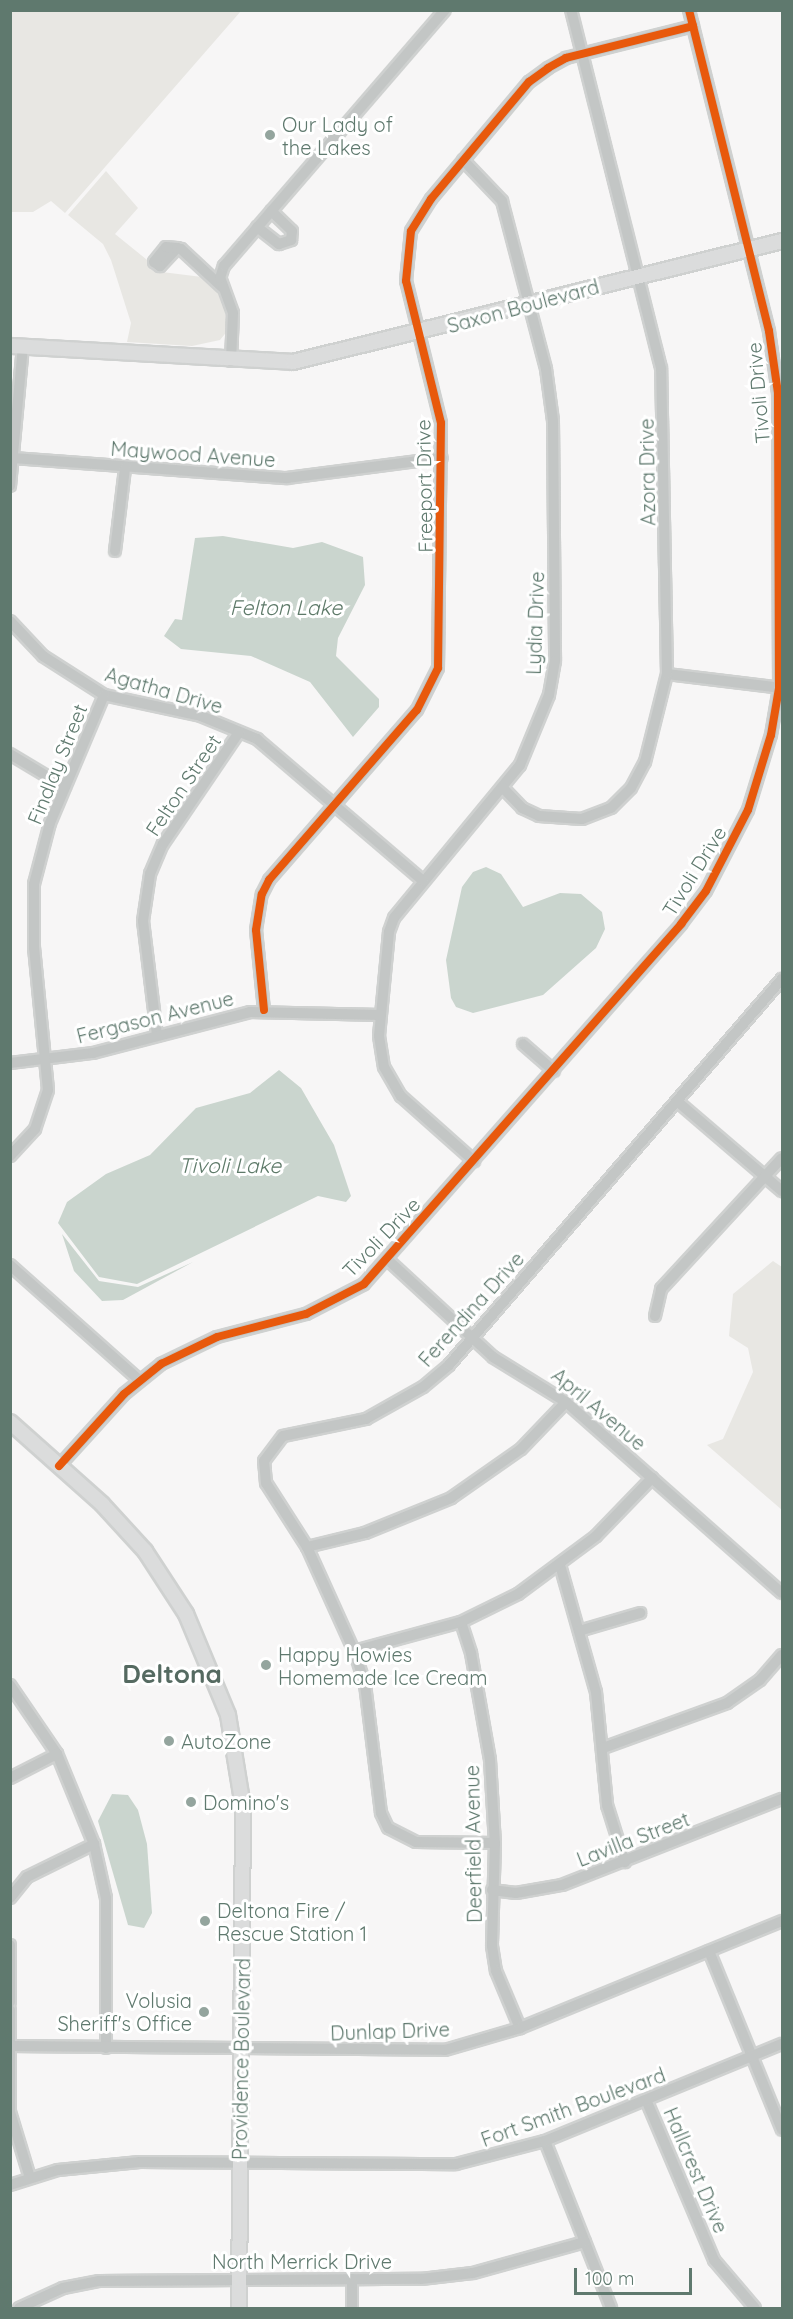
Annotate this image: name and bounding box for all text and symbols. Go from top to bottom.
place label: Our Lady of the Lakes [282,112,393,159]
marker: Our Lady of the Lakes [263,128,277,142]
street label: Saxon Boulevard [445,274,601,338]
street label: Tivoli Drive [742,341,774,445]
street label: Azora Drive [634,418,660,526]
street label: Freeport Drive [411,419,437,553]
street label: Maywood Avenue [110,436,276,472]
street label: Lydia Drive [521,571,549,675]
water label: Felton Lake [230,594,342,620]
street label: Agatha Drive [102,662,226,718]
street label: Findlay Street [22,700,92,828]
street label: Felton Street [140,730,226,840]
street label: Tivoli Drive [657,822,731,920]
street label: Fergason Avenue [74,986,236,1048]
water label: Tivoli Lake [179,1152,281,1178]
street label: Tivoli Drive [337,1192,425,1282]
street label: Ferendina Drive [413,1247,529,1371]
street label: April Avenue [547,1363,651,1455]
place label: Happy Howies Homemade Ice Cream [278,1642,487,1689]
district label: Deltona [122,1658,222,1690]
marker: Happy Howies Homemade Ice Cream [259,1658,273,1672]
place label: AutoZone [181,1729,271,1753]
marker: AutoZone [162,1734,176,1748]
street label: Deerfield Avenue [460,1765,486,1923]
place label: Domino's [203,1790,289,1814]
marker: Domino's [184,1795,198,1809]
street label: Lavilla Street [573,1807,693,1871]
place label: Deltona Fire / Rescue Station 1 [217,1898,367,1945]
marker: Deltona Fire / Rescue Station 1 [198,1914,212,1928]
street label: Providence Boulevard [227,1958,255,2160]
place label: Volusia Sheriff's Office [57,1988,192,2035]
marker: Volusia Sheriff's Office [197,2005,211,2019]
street label: Dunlap Drive [330,2017,450,2045]
street label: Fort Smith Boulevard [478,2062,668,2152]
street label: Hallcrest Drive [659,2104,733,2236]
street label: North Merrick Drive [212,2249,392,2273]
scale bar [577,2256,696,2294]
text: 100 m [585,2267,634,2290]

